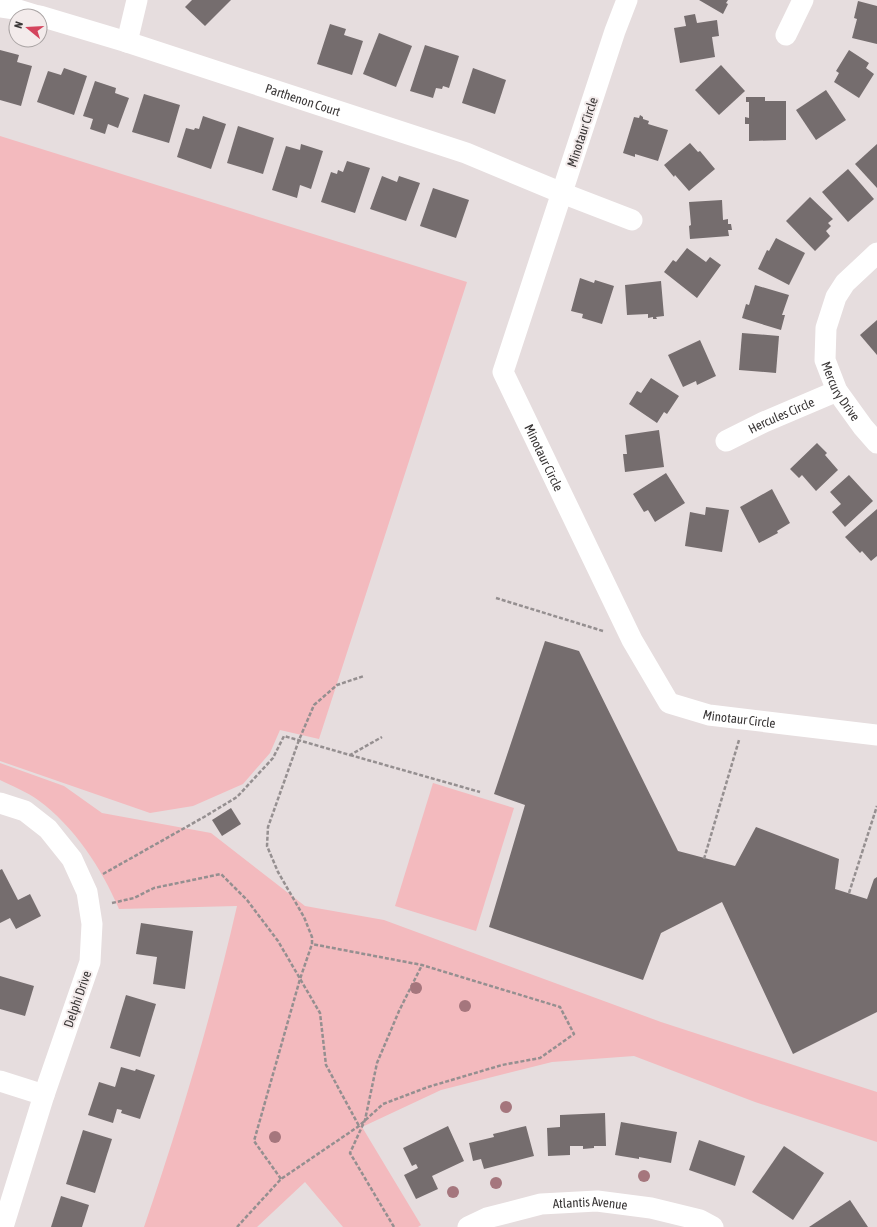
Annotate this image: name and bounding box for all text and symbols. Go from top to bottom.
north arrow [8,8,48,48]
text: N [12,20,25,30]
street label: Parthenon Court [263,81,343,119]
street label: Minotaur Circle [564,95,601,169]
street label: Mercury Drive [818,359,863,424]
street label: Hercules Circle [746,394,817,437]
street label: Minotaur Circle [521,422,566,494]
street label: Minotaur Circle [701,707,776,731]
street label: Delphi Drive [61,969,94,1030]
street label: Atlantis Avenue [552,1194,628,1213]

